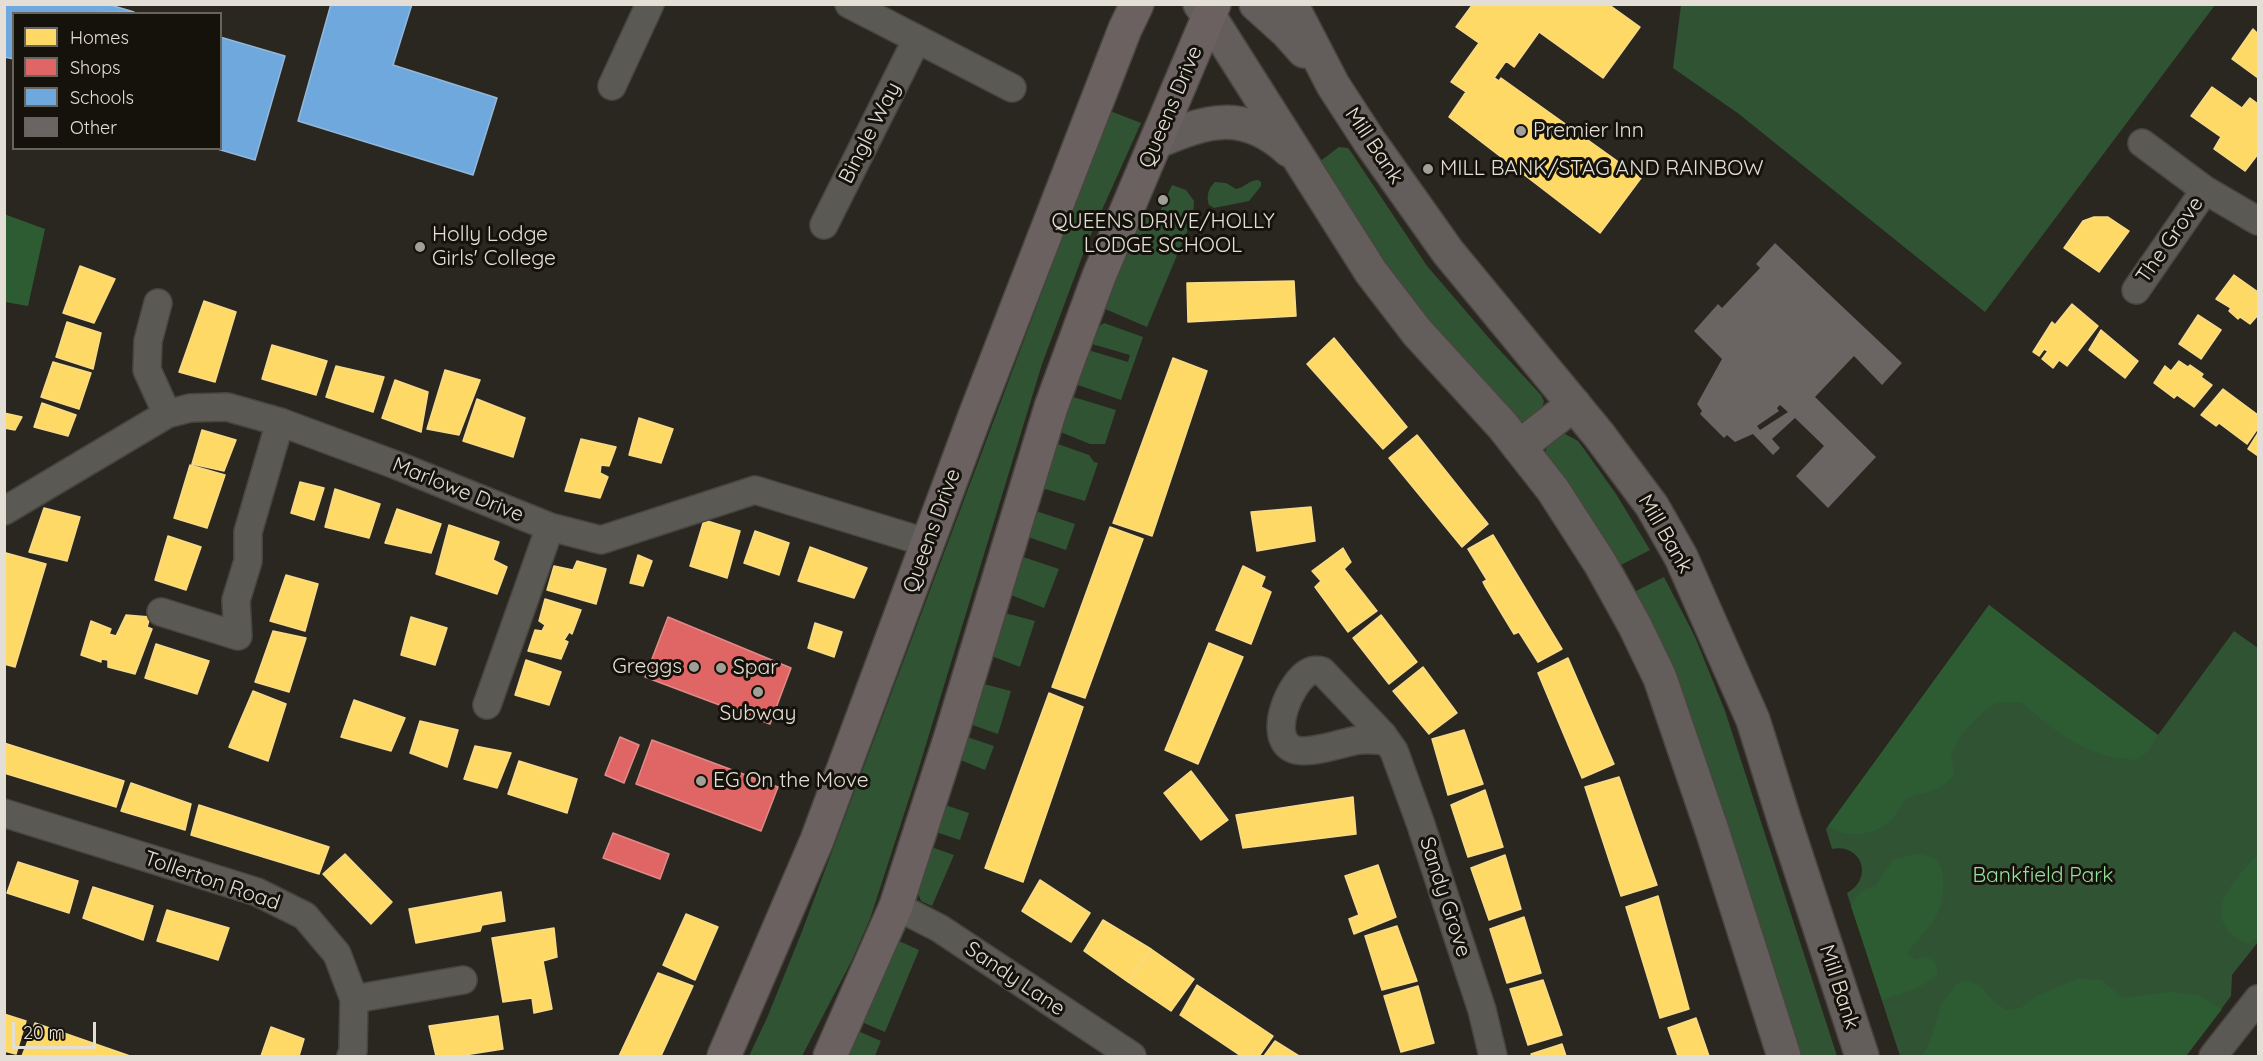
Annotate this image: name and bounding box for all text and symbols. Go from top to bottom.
legend [12,12,222,150]
text: Homes [70,26,129,49]
street label: Queens Drive [1134,42,1208,172]
text: Shops [70,56,121,79]
street label: Bingle Way [834,78,906,188]
text: Schools [70,86,134,109]
street label: Mill Bank [1339,103,1409,189]
text: Other [70,116,117,139]
place label: Premier Inn [1533,118,1644,144]
marker: Premier Inn [1514,124,1528,138]
place label: MILL BANK/STAG AND RAINBOW [1440,156,1763,182]
marker: MILL BANK/STAG AND RAINBOW [1421,162,1435,176]
street label: The Grove [2131,192,2209,288]
marker: QUEENS DRIVE/HOLLY LODGE SCHOOL [1156,193,1170,207]
place label: QUEENS DRIVE/HOLLY LODGE SCHOOL [1051,209,1275,259]
place label: Holly Lodge Girls' College [432,222,556,272]
marker: Holly Lodge Girls' College [413,240,427,254]
street label: Marlowe Drive [389,452,527,528]
street label: Queens Drive [898,466,966,596]
street label: Mill Bank [1632,490,1698,578]
place label: Greggs [612,654,682,680]
place label: Spar [733,655,778,681]
marker: Greggs [687,660,701,674]
marker: Spar [714,661,728,675]
marker: Subway [751,685,765,699]
place label: Subway [719,701,797,727]
place label: EG On the Move [713,768,869,794]
marker: EG On the Move [694,774,708,788]
street label: Sandy Grove [1414,834,1476,960]
street label: Tollerton Road [141,846,283,916]
park label: Bankfield Park [1972,863,2114,889]
street label: Sandy Lane [960,936,1070,1022]
street label: Mill Bank [1814,942,1864,1032]
scale bar [15,1010,99,1048]
text: 20 m [23,1021,65,1044]

